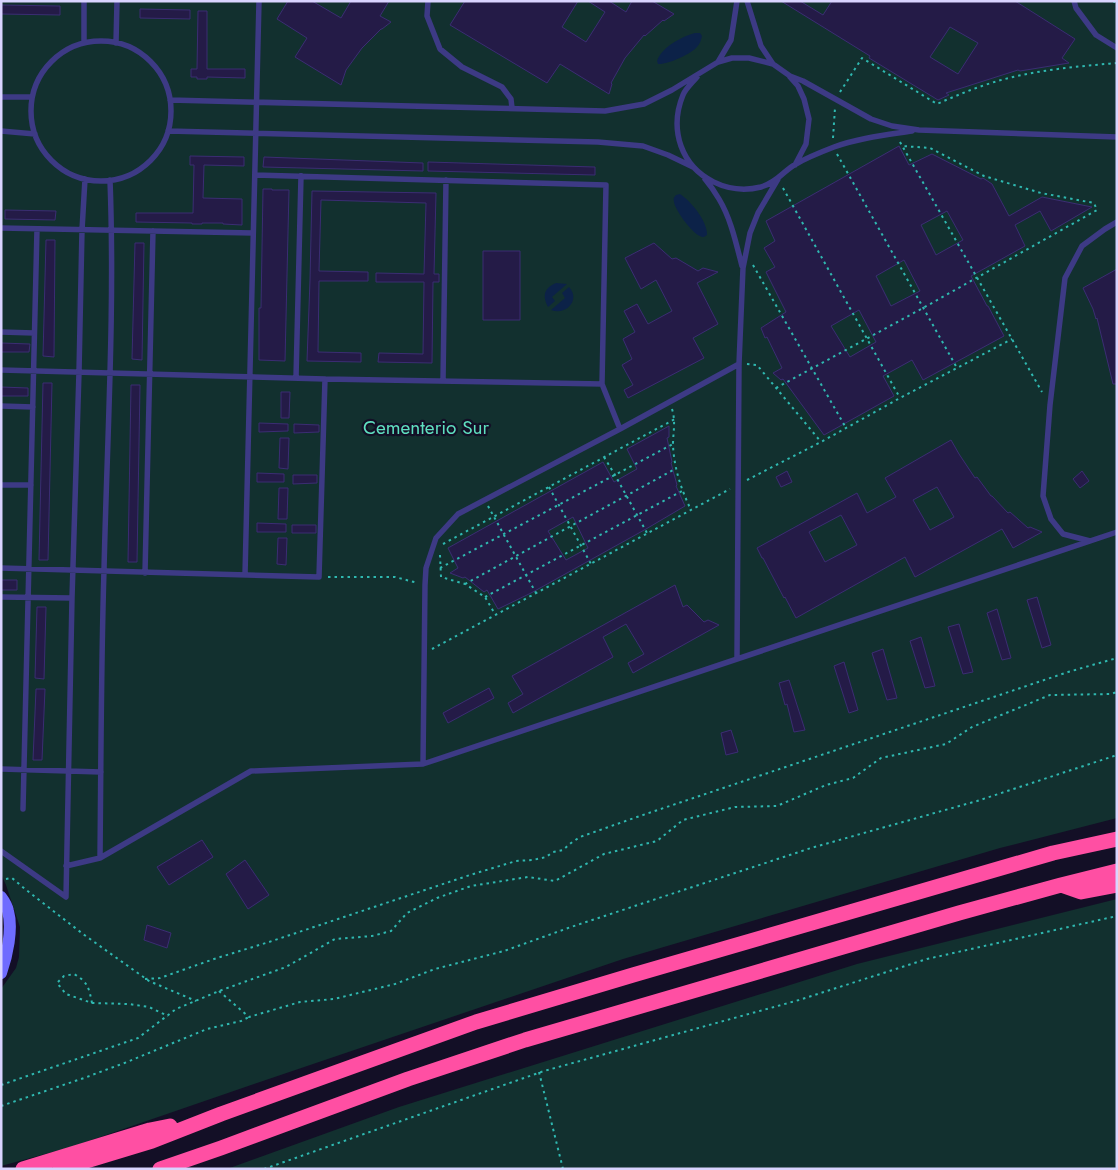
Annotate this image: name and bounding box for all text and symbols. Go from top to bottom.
park label: Cementerio Sur [363,414,490,441]

